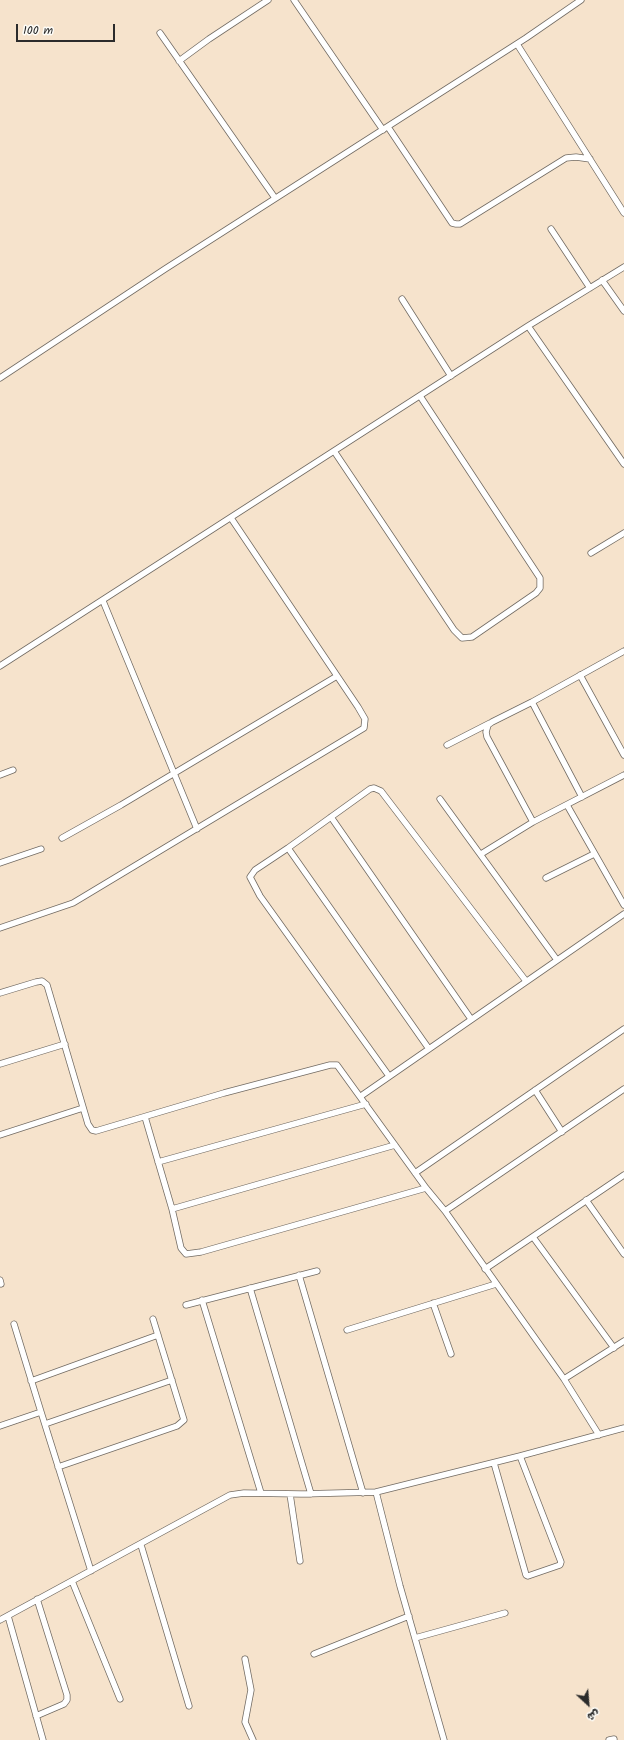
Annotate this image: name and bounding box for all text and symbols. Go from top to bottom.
scale bar [18,16,117,42]
text: 100 m [23,21,53,40]
north arrow [568,1684,608,1724]
text: ش [584,1704,603,1726]

